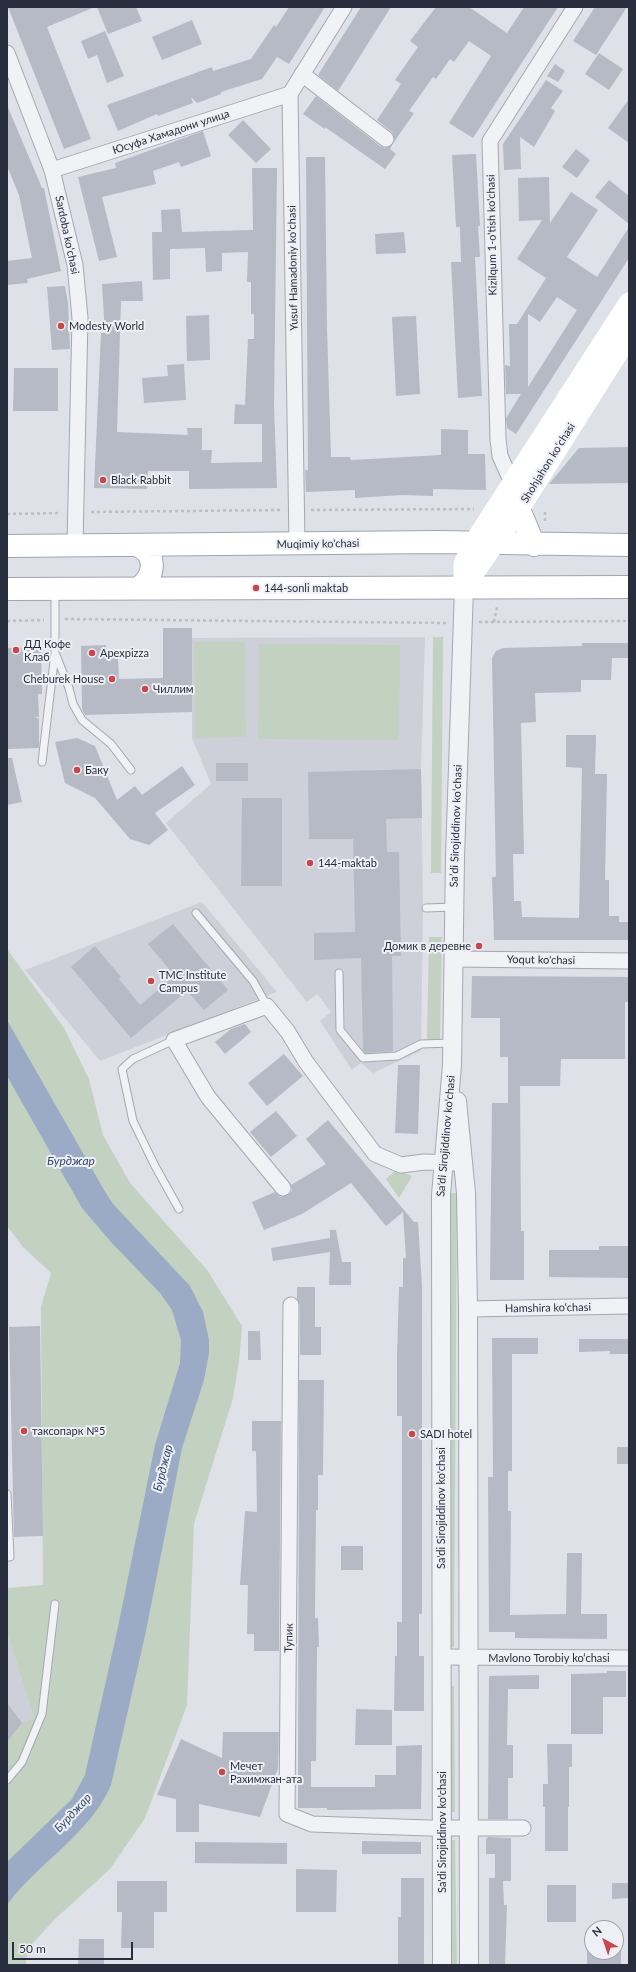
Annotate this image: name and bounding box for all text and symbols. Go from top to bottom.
street label: Юсуфа Хамадони улица [111,107,231,157]
street label: Kizilqum 1-o'tish ko'chasi [484,174,500,296]
street label: Sardoba koʻchasi [52,194,82,276]
street label: Yusuf Hamadoniy koʻchasi [285,205,301,331]
place label: Modesty World [69,319,144,333]
marker: Modesty World [56,321,66,331]
street label: Shohjahon koʻchasi [518,421,578,505]
place label: Black Rabbit [111,473,171,487]
marker: Black Rabbit [98,475,108,485]
street label: Muqimiy ko'chasi [277,537,359,551]
place label: 144-sonli maktab [264,581,348,595]
marker: 144-sonli maktab [251,583,261,593]
place label: ДД Кофе Клаб [24,637,71,663]
marker: ДД Кофе Клаб [11,645,21,655]
place label: Apexpizza [100,646,149,660]
marker: Apexpizza [87,648,97,658]
place label: Cheburek House [23,672,104,686]
marker: Cheburek House [107,674,117,684]
place label: Чиллим [153,682,193,696]
marker: Чиллим [140,684,150,694]
place label: Баку [85,763,109,777]
street label: Saʼdi Sirojiddinov koʻchasi [447,764,465,888]
marker: Баку [72,765,82,775]
place label: 144-maktab [318,856,377,870]
marker: 144-maktab [305,858,315,868]
place label: Домик в деревне [384,939,471,953]
marker: Домик в деревне [474,941,484,951]
street label: Yoqut ko'chasi [507,953,575,967]
place label: TMC Institute Campus [159,968,226,994]
marker: TMC Institute Campus [146,976,156,986]
street label: Sa'di Sirojiddinov ko'chasi [434,1075,458,1197]
water label: Бурджар [47,1154,95,1168]
street label: Hamshira ko‘chasi [505,1301,591,1315]
place label: таксопарк №5 [32,1424,105,1438]
marker: таксопарк №5 [19,1426,29,1436]
place label: SADI hotel [420,1427,472,1441]
marker: SADI hotel [407,1429,417,1439]
water label: Бурджар [150,1443,176,1493]
street label: Sa'di Sirojiddinov ko'chasi [434,1447,448,1569]
street label: Тупик [282,1623,296,1653]
street label: Mavlono Torobiy ko‘chasi [488,1651,610,1665]
place label: Мечет Рахимжан-ата [230,1759,302,1785]
marker: Мечет Рахимжан-ата [217,1767,227,1777]
street label: Sa'di Sirojiddinov ko'chasi [435,1771,449,1893]
water label: Бурджар [51,1791,95,1835]
north arrow [584,1920,624,1960]
text: N [589,1923,604,1939]
scale bar [14,1934,135,1960]
text: 50 m [19,1941,46,1956]

